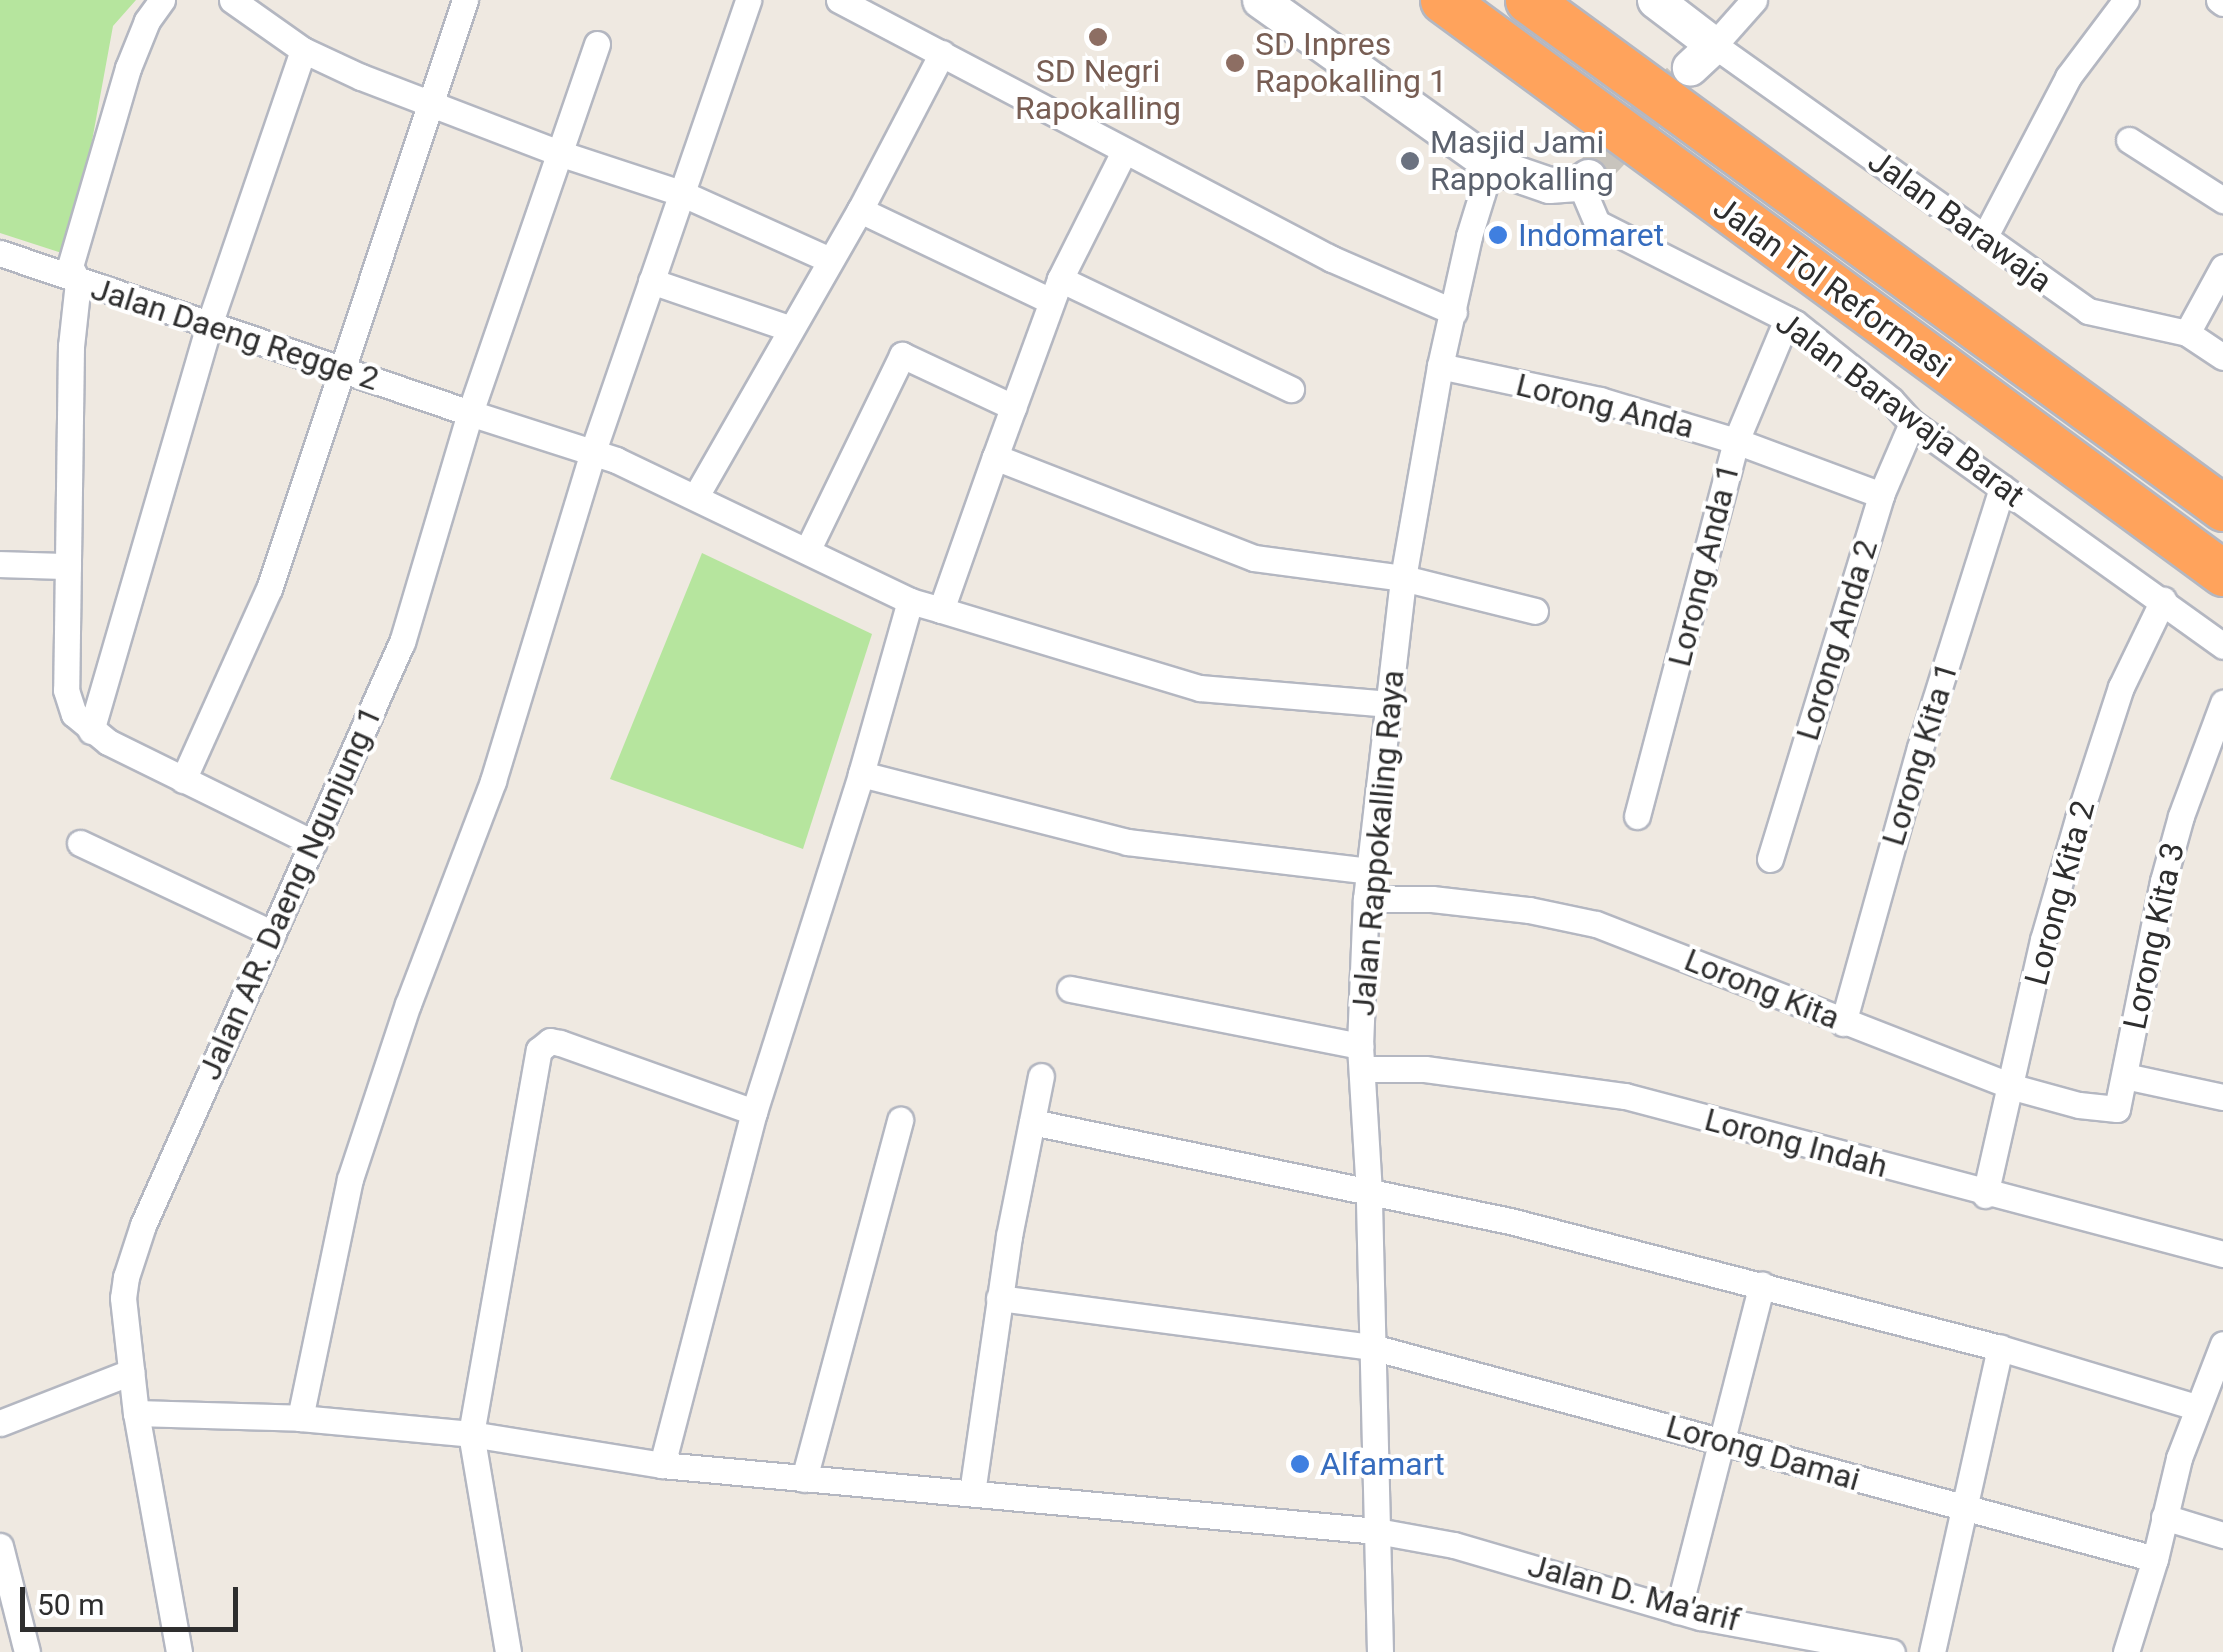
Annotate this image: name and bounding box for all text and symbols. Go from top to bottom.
marker: SD Negri Rapokalling [1087,26,1109,48]
place label: SD Inpres Rapokalling 1 [1255,26,1447,101]
marker: SD Inpres Rapokalling 1 [1224,52,1246,74]
place label: SD Negri Rapokalling [1015,53,1181,128]
place label: Masjid Jami Rappokalling [1430,124,1614,199]
street label: Jalan Barawaja [1861,142,2059,300]
marker: Masjid Jami Rappokalling [1399,150,1421,172]
street label: Jalan Tol Reformasi [1706,188,1958,386]
place label: Indomaret [1518,216,1664,254]
marker: Indomaret [1487,224,1509,246]
street label: Jalan Daeng Regge 2 [86,269,384,399]
street label: Jalan Barawaja Barat [1768,303,2032,515]
street label: Lorong Anda [1512,365,1698,447]
street label: Lorong Anda 1 [1660,460,1748,670]
street label: Lorong Anda 2 [1788,535,1886,745]
street label: Lorong Kita 1 [1874,658,1966,850]
street label: Jalan Rappokalling Raya [1344,669,1412,1017]
street label: Jalan AR. Daeng Ngunjung 1 [190,700,390,1086]
street label: Lorong Kita 2 [2017,797,2103,989]
street label: Lorong Kita 3 [2116,839,2192,1033]
street label: Lorong Kita [1679,941,1845,1037]
street label: Lorong Indah [1701,1100,1891,1186]
street label: Lorong Damai [1662,1407,1864,1499]
place label: Alfamart [1320,1445,1445,1483]
marker: Alfamart [1289,1453,1311,1475]
street label: Jalan D. Ma'arif [1524,1546,1744,1640]
scale bar [25,1567,242,1629]
text: 50 m [37,1587,104,1622]

